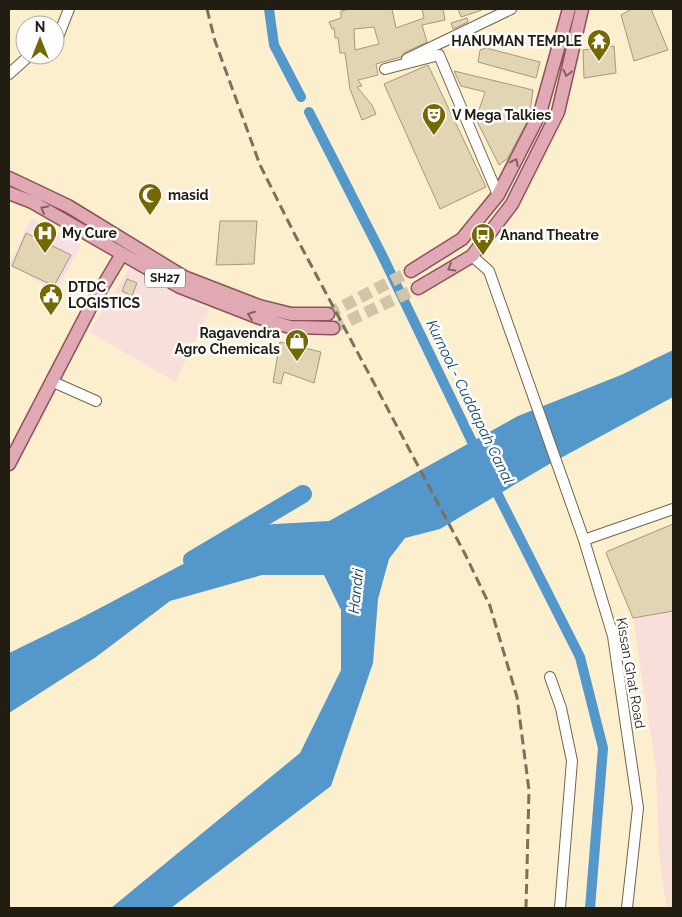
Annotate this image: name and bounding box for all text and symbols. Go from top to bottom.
north arrow [15,15,65,65]
text: N [35,19,45,35]
temple icon: HANUMAN TEMPLE [586,28,612,62]
place label: HANUMAN TEMPLE [451,33,582,49]
one-way arrow [562,69,573,78]
theatre icon: V Mega Talkies [421,102,447,136]
place label: V Mega Talkies [452,107,551,123]
one-way arrow [509,158,519,167]
mosque icon: masid [137,182,163,216]
place label: masid [168,187,209,203]
one-way arrow [41,206,50,216]
hospital icon: My Cure [32,220,58,254]
bus stop icon: Anand Theatre [470,222,496,256]
place label: My Cure [62,225,117,241]
place label: Anand Theatre [500,227,600,243]
one-way arrow [447,262,456,272]
road number: SH27 [145,268,185,288]
place label: DTDC LOGISTICS [68,279,141,311]
public building icon: DTDC LOGISTICS [38,282,64,316]
one-way arrow [247,311,256,321]
water label: Kurnool - Cuddapah Canal [422,317,518,487]
place label: Ragavendra Agro Chemicals [174,325,280,357]
shop icon: Ragavendra Agro Chemicals [284,328,310,362]
water label: Handri [345,567,367,614]
street label: Kissan Ghat Road [613,616,649,730]

